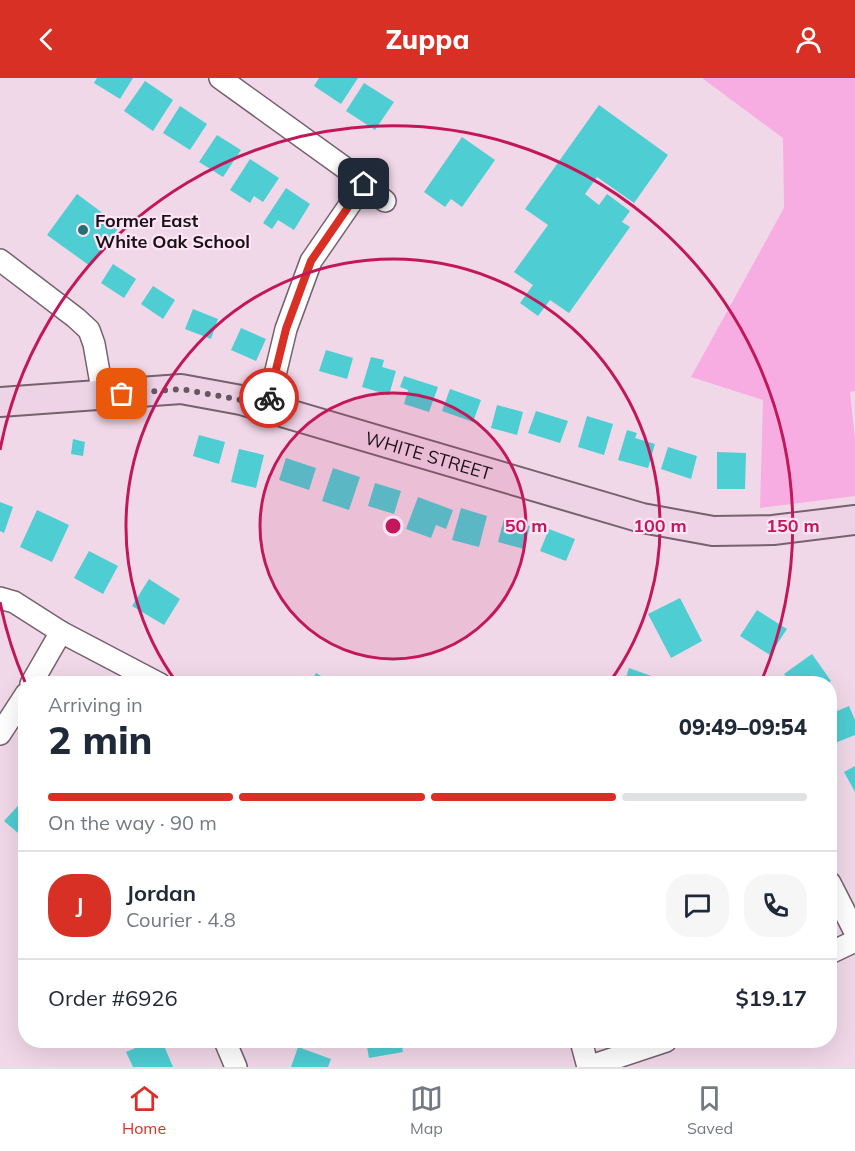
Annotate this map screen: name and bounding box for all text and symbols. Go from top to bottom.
text: Zuppa [386,22,469,56]
icon: back [30,23,63,56]
icon: person [792,23,825,56]
pin [338,158,389,209]
icon: home [347,167,380,200]
place label: Former East White Oak School [95,209,250,253]
marker: Former East White Oak School [76,223,90,237]
pin [96,368,147,419]
courier [239,368,299,428]
icon: bag [105,377,138,410]
icon: bike [253,382,286,415]
street label: WHITE STREET [363,426,495,485]
text: 50 m [505,514,547,537]
text: 100 m [633,514,687,537]
text: 150 m [766,514,820,537]
centre of rings [383,516,403,536]
text: Arriving in [48,692,143,717]
text: 09:49–09:54 [679,713,807,741]
text: 2 min [48,715,153,764]
text: On the way · 90 m [48,810,217,835]
button: chat [666,874,729,937]
button: phone [744,874,807,937]
text: Jordan [126,879,196,907]
text: J [76,891,83,919]
text: Courier · 4.8 [126,907,236,932]
text: Order #6926 [48,984,178,1012]
text: $19.17 [736,984,807,1012]
tab: Home [122,1082,166,1138]
tab: Map [410,1082,443,1138]
tab: Saved [687,1082,733,1138]

